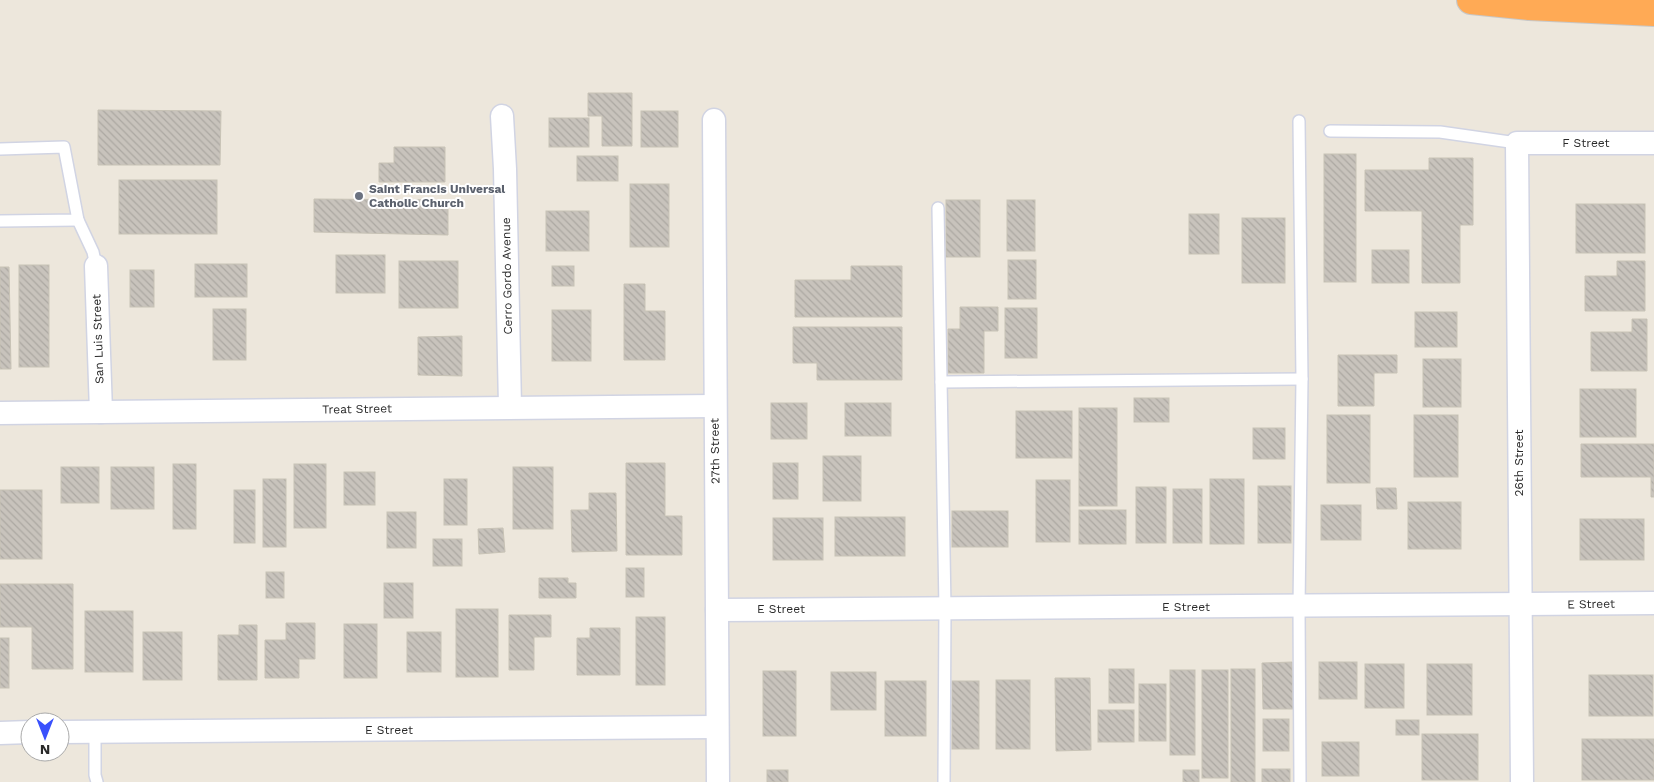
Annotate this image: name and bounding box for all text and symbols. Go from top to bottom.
street label: F Street [1562,136,1610,150]
place label: Saint Francis Universal Catholic Church [369,182,505,210]
marker: Saint Francis Universal Catholic Church [353,190,365,202]
street label: Cerro Gordo Avenue [499,217,515,335]
street label: San Luis Street [89,294,107,384]
street label: Treat Street [322,401,392,417]
street label: 27th Street [707,418,723,484]
street label: 26th Street [1512,430,1526,496]
street label: E Street [1567,597,1615,611]
street label: E Street [1162,600,1210,614]
street label: E Street [757,602,805,616]
north arrow [20,712,70,762]
street label: E Street [365,723,413,737]
text: N [40,742,50,758]

